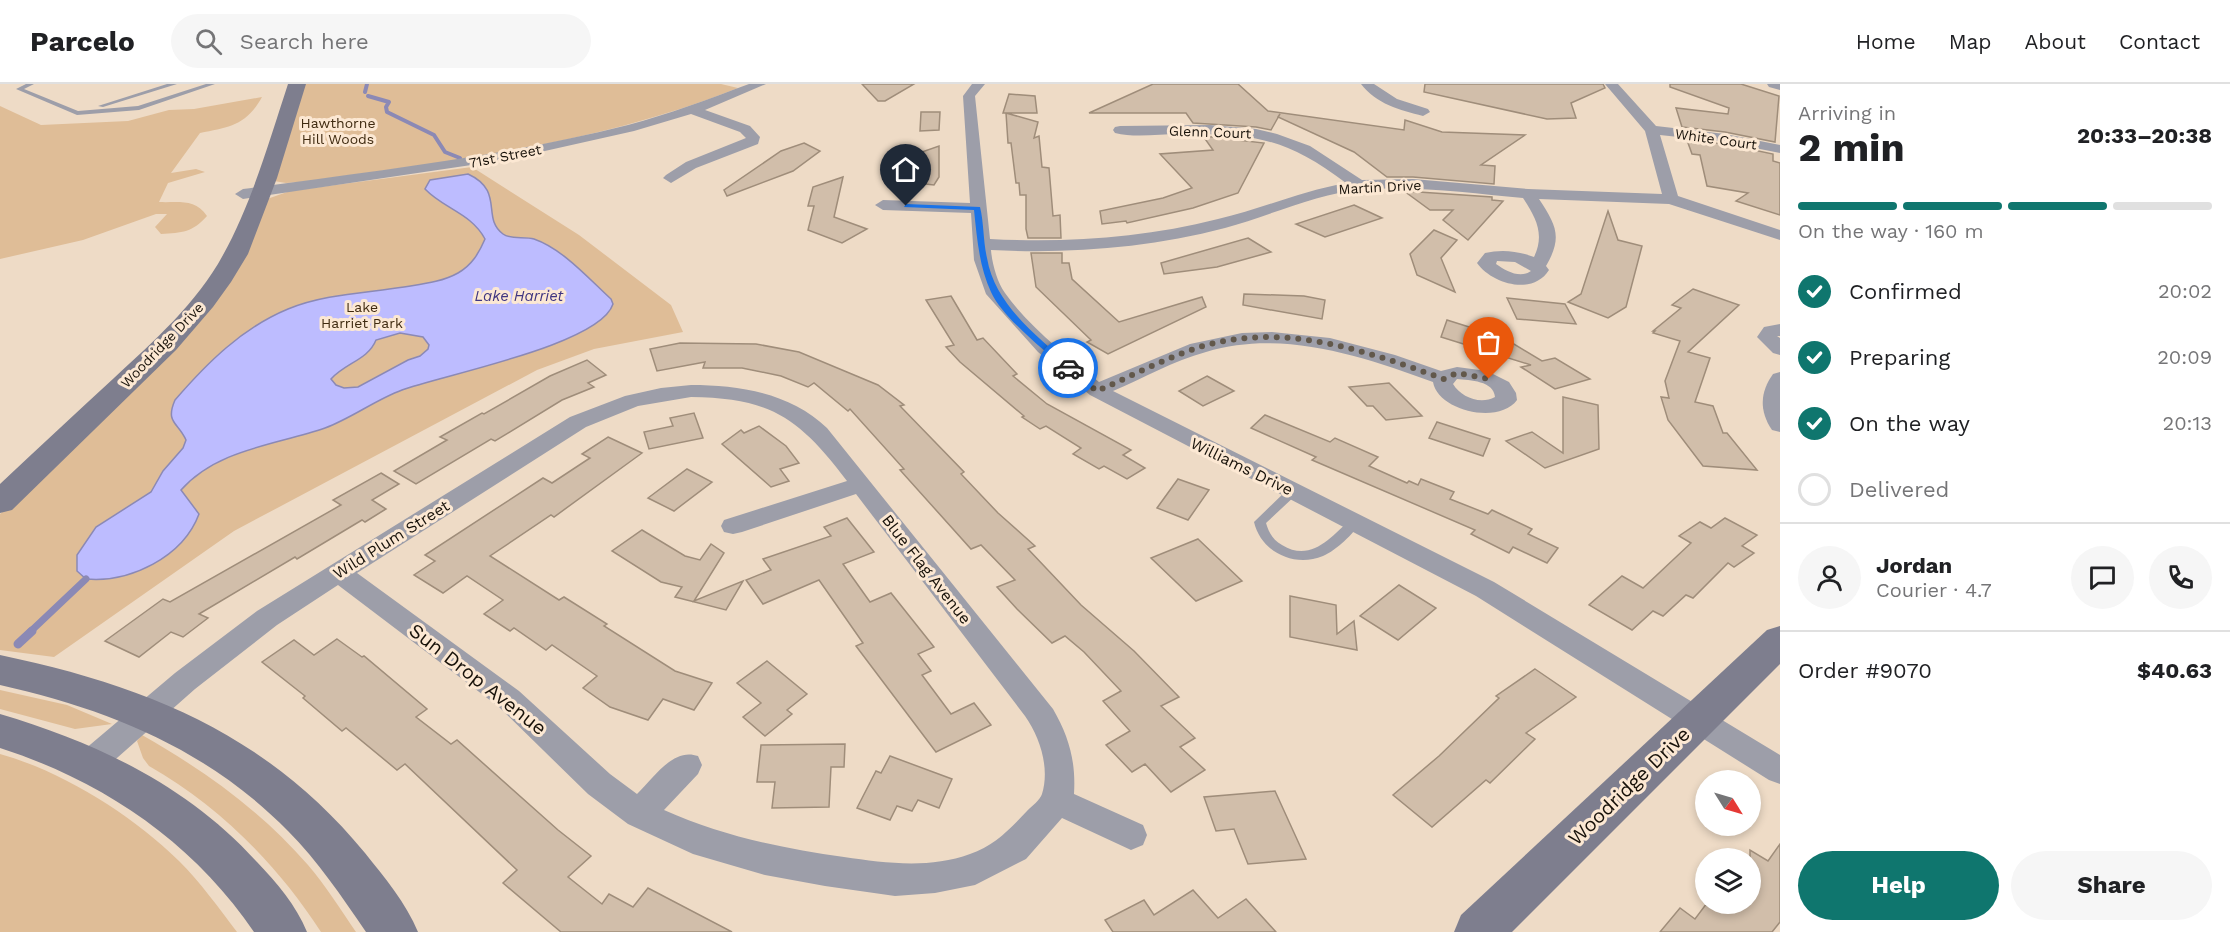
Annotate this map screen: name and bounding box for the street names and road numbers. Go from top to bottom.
street label: Glenn Court [1169,123,1252,141]
street label: White Court [1674,125,1758,153]
street label: 71st Street [467,141,543,171]
street label: Martin Drive [1338,177,1422,197]
street label: Woodridge Drive [117,299,207,391]
street label: Williams Drive [1187,433,1296,499]
street label: Wild Plum Street [330,496,453,583]
street label: Blue Flag Avenue [878,511,975,628]
street label: Sun Drop Avenue [405,618,551,740]
street label: Woodridge Drive [1563,722,1695,850]

